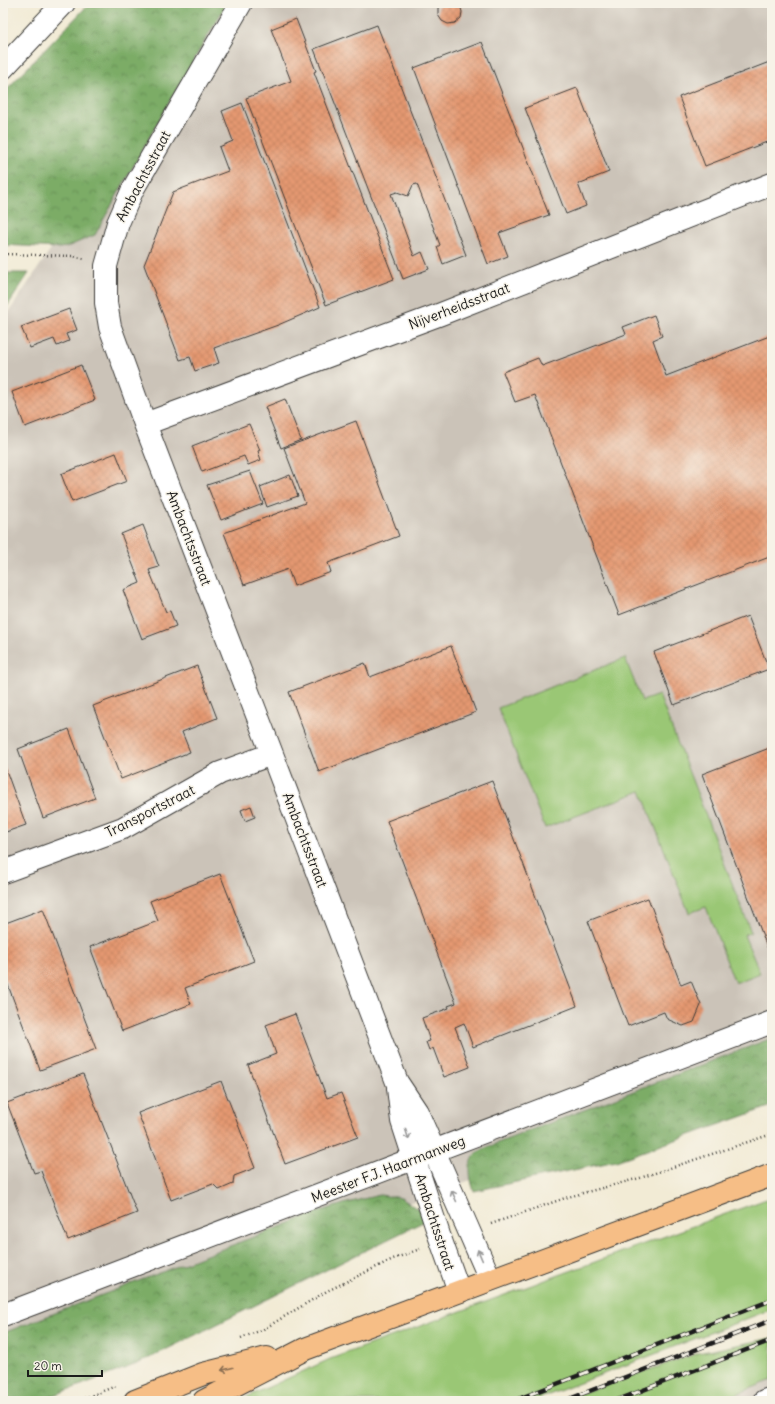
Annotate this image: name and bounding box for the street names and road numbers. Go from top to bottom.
street label: Ambachtsstraat [111,127,175,225]
street label: Nijverheidsstraat [406,278,512,333]
street label: Ambachtsstraat [163,488,215,588]
street label: Transportstraat [102,781,198,841]
street label: Ambachtsstraat [279,790,331,890]
street label: Meester F.J. Haarmanweg [309,1131,467,1207]
street label: Ambachtsstraat [411,1171,459,1273]

